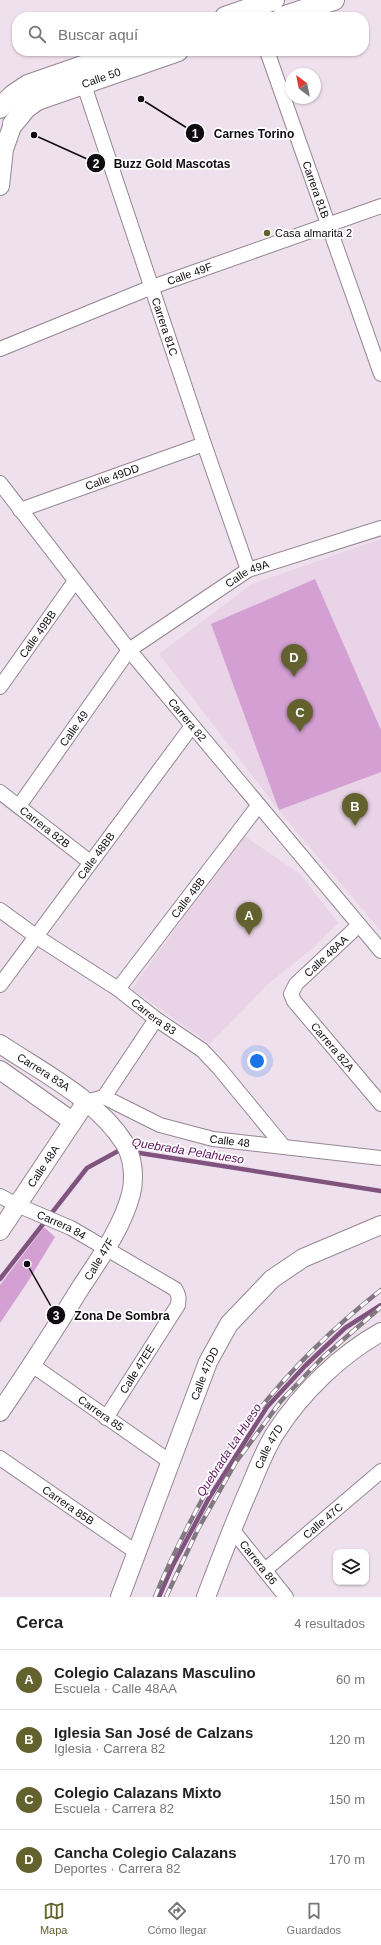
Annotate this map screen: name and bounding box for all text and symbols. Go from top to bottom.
search box [12,12,369,56]
icon: search [26,23,48,45]
text: Buscar aquí [58,26,138,43]
street label: Calle 50 [80,65,122,90]
north arrow [285,68,321,104]
callout: Carnes Torino [185,121,302,145]
text: 1 [192,127,199,141]
text: Carnes Torino [214,127,294,141]
callout: Buzz Gold Mascotas [86,151,238,175]
text: 2 [93,157,100,171]
text: Buzz Gold Mascotas [114,157,231,171]
street label: Carrera 81B [300,159,332,220]
place label: Casa almarita 2 [275,227,352,239]
marker: Casa almarita 2 [262,228,272,238]
street label: Calle 49F [165,260,214,287]
street label: Carrera 81C [149,296,180,357]
street label: Calle 49DD [84,462,141,492]
street label: Calle 49A [223,558,271,590]
street label: Calle 49BB [17,608,58,660]
pin: D [281,644,307,677]
street label: Carrera 82 [166,696,209,744]
pin: C [287,699,313,732]
street label: Calle 49 [57,708,90,748]
pin: B [342,793,368,826]
street label: Carrera 82B [18,804,72,850]
street label: Calle 48BB [75,830,117,881]
street label: Calle 48B [169,875,207,920]
pin: A [236,902,262,935]
street label: Calle 48AA [302,932,351,979]
street label: Carrera 83 [129,996,178,1037]
street label: Carrera 82A [309,1020,357,1074]
street label: Carrera 83A [15,1051,73,1094]
your location [247,1051,267,1071]
street label: Calle 48 [209,1133,251,1149]
water label: Quebrada Pelahueso [131,1135,245,1167]
street label: Calle 48A [25,1142,62,1189]
street label: Carrera 84 [35,1208,88,1241]
street label: Calle 47F [82,1235,116,1282]
callout: Zona De Sombra [46,1303,177,1327]
text: 3 [53,1309,60,1323]
text: Zona De Sombra [74,1309,170,1323]
street label: Calle 47EE [117,1342,157,1396]
street label: Calle 47DD [188,1345,221,1402]
street label: Carrera 85 [76,1393,126,1433]
water label: Quebrada La Hueso [194,1401,264,1499]
street label: Calle 47D [252,1422,285,1471]
street label: Carrera 85B [40,1483,96,1527]
street label: Calle 47C [301,1500,345,1541]
street label: Carrera 86 [237,1538,280,1587]
map controls [333,1549,369,1585]
button: layers [333,1549,369,1585]
text: Cerca [16,1613,63,1632]
text: 4 resultados [294,1616,365,1631]
text: Colegio Calazans Masculino [54,1664,256,1681]
text: A [24,1672,34,1687]
text: 60 m [336,1672,365,1687]
text: Escuela · Calle 48AA [54,1681,177,1696]
text: Iglesia San José de Calzans [54,1724,253,1741]
text: B [24,1732,34,1747]
text: 120 m [329,1732,365,1747]
text: Iglesia · Carrera 82 [54,1741,165,1756]
text: Colegio Calazans Mixto [54,1784,222,1801]
text: C [24,1792,34,1807]
text: 150 m [329,1792,365,1807]
text: Escuela · Carrera 82 [54,1801,174,1816]
text: Cancha Colegio Calazans [54,1844,237,1861]
text: D [24,1852,34,1867]
text: 170 m [329,1852,365,1867]
text: Deportes · Carrera 82 [54,1861,180,1876]
tab: Mapa [40,1900,67,1936]
tab: Cómo llegar [147,1900,207,1936]
tab: Guardados [287,1900,341,1936]

